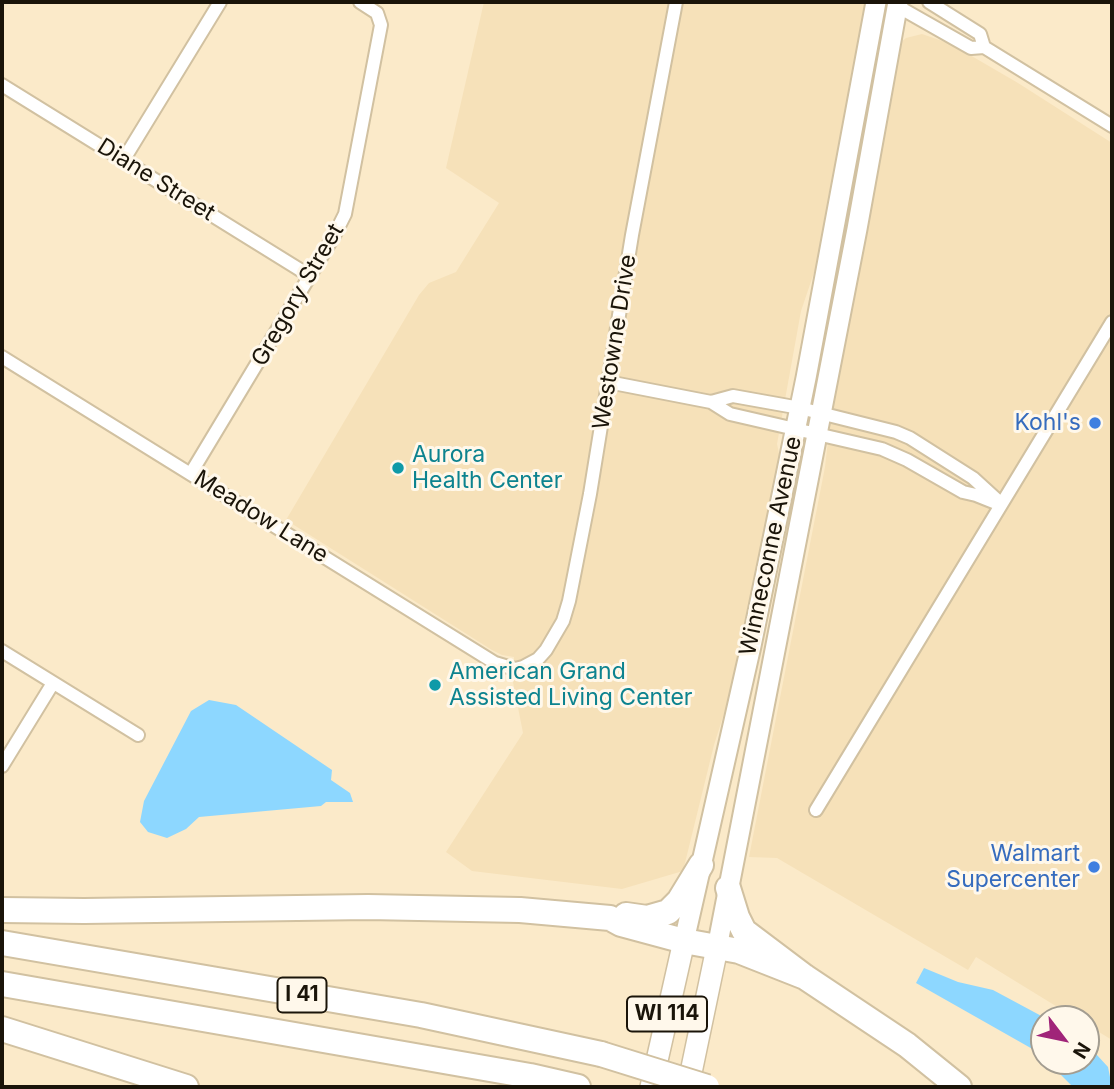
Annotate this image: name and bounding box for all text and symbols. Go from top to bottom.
street label: Diane Street [92,133,220,227]
street label: Gregory Street [246,219,350,371]
street label: Westowne Drive [588,252,642,432]
place label: Kohl's [1014,409,1081,437]
marker: Kohl's [1087,415,1103,431]
street label: Winneconne Avenue [734,434,808,658]
place label: Aurora Health Center [412,441,562,495]
marker: Aurora Health Center [390,460,406,476]
street label: Meadow Lane [189,465,333,569]
place label: American Grand Assisted Living Center [449,658,693,712]
marker: American Grand Assisted Living Center [427,677,443,693]
place label: Walmart Supercenter [946,840,1080,894]
marker: Walmart Supercenter [1086,859,1102,875]
road number: I 41 [278,978,326,1012]
road number: WI 114 [627,996,707,1032]
north arrow [1030,1005,1100,1075]
text: N [1068,1038,1095,1063]

